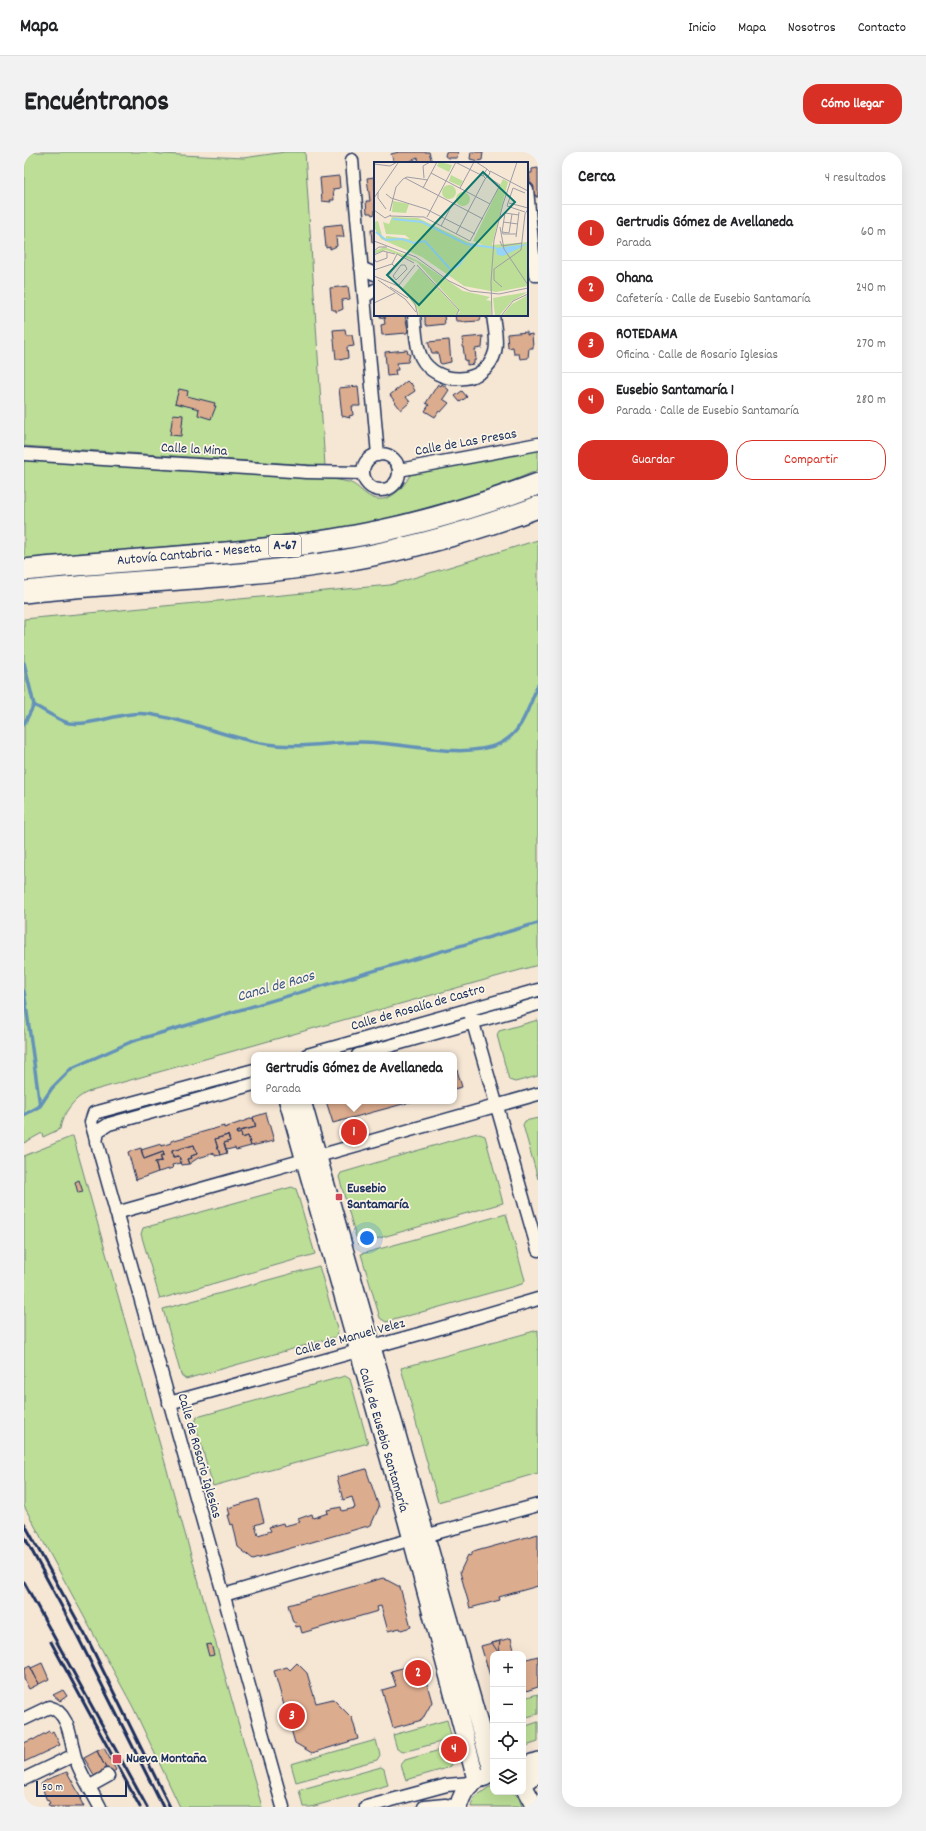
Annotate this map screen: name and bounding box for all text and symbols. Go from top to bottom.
text: Mapa [20,14,58,41]
text: Inicio [688,18,716,38]
text: Mapa [738,18,766,38]
text: Nosotros [788,18,836,38]
text: Contacto [858,18,906,38]
text: Encuéntranos [24,84,169,124]
button: Cómo llegar [803,84,902,124]
inset map [374,162,528,316]
text: Cerca [578,166,615,190]
text: 4 resultados [825,169,886,188]
text: Gertrudis Gómez de Avellaneda [616,212,793,234]
text: 1 [590,223,592,242]
text: 60 m [861,223,886,242]
text: Parada [616,234,651,253]
text: Ohana [616,268,652,290]
text: 2 [588,279,594,298]
text: 240 m [856,279,886,298]
text: Cafetería · Calle de Eusebio Santamaría [616,290,810,309]
text: ROTEDAMA [616,324,678,346]
text: 3 [588,335,594,354]
text: 270 m [856,335,886,354]
text: Oficina · Calle de Rosario Iglesias [616,346,778,365]
text: Eusebio Santamaría 1 [616,380,734,402]
text: 4 [588,391,594,410]
text: 280 m [856,391,886,410]
text: Parada · Calle de Eusebio Santamaría [616,402,799,421]
street label: Calle de Las Presas [414,424,519,462]
street label: Calle la Mina [160,438,228,462]
button: Guardar [578,440,728,480]
button: Compartir [736,440,886,480]
road number: A-67 [269,535,301,557]
street label: Autovía Cantabria - Meseta [116,539,262,571]
water label: Canal de Raos [235,965,318,1009]
street label: Calle de Rosalía de Castro [349,979,487,1037]
popup [251,1052,457,1104]
text: Gertrudis Gómez de Avellaneda [265,1058,443,1080]
text: Parada [265,1080,301,1099]
pin: 1 [341,1117,367,1147]
place label: Eusebio Santamaría [347,1179,410,1215]
marker: Eusebio Santamaría [334,1192,344,1202]
your location [357,1228,377,1248]
street label: Calle de Manuel Velez [293,1314,408,1362]
street label: Calle de Eusebio Santamaría [353,1365,413,1515]
street label: Calle de Rosario Iglesias [172,1391,226,1521]
map controls [490,1651,526,1795]
button: + [490,1651,526,1687]
pin: 2 [405,1658,431,1688]
button: − [490,1687,526,1723]
pin: 3 [279,1701,305,1731]
button: locate [490,1723,526,1759]
pin: 4 [441,1734,467,1764]
place label: Nueva Montaña [126,1749,208,1769]
marker: Nueva Montaña [111,1753,123,1765]
button: layers [490,1759,526,1795]
scale bar [36,1779,127,1798]
text: 50 m [42,1780,63,1796]

